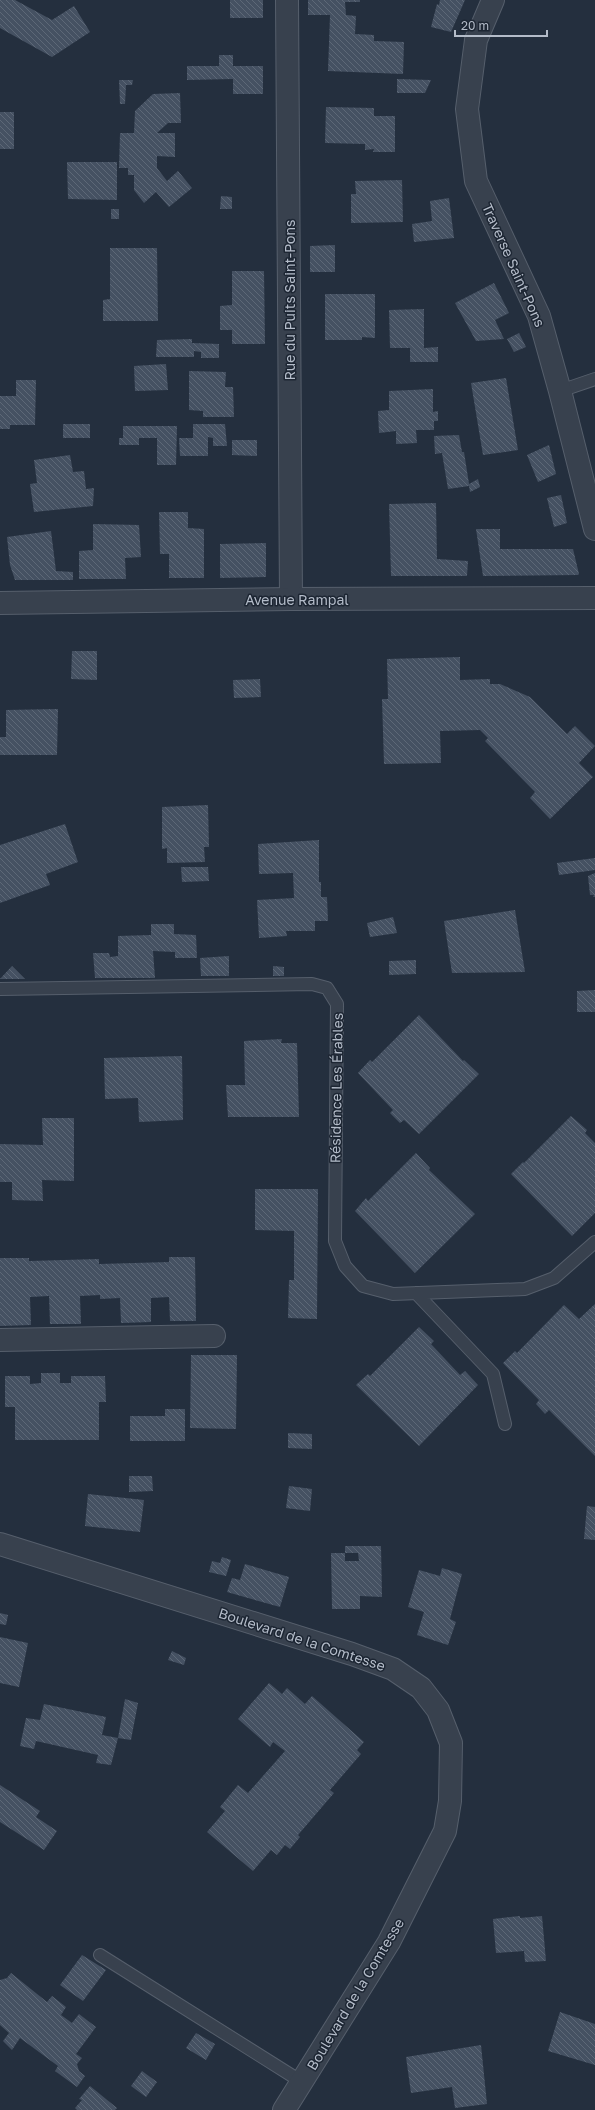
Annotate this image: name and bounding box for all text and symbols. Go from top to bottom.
scale bar [455,12,547,38]
text: 20 m [461,18,489,33]
street label: Traverse Saint-Pons [479,200,549,330]
street label: Rue du Puits Saint-Pons [281,219,298,381]
street label: Avenue Rampal [245,591,349,608]
street label: Résidence Les Érables [326,1013,346,1163]
street label: Boulevard de la Comtesse [217,1604,387,1674]
street label: Boulevard de la Comtesse [303,1915,407,2073]

